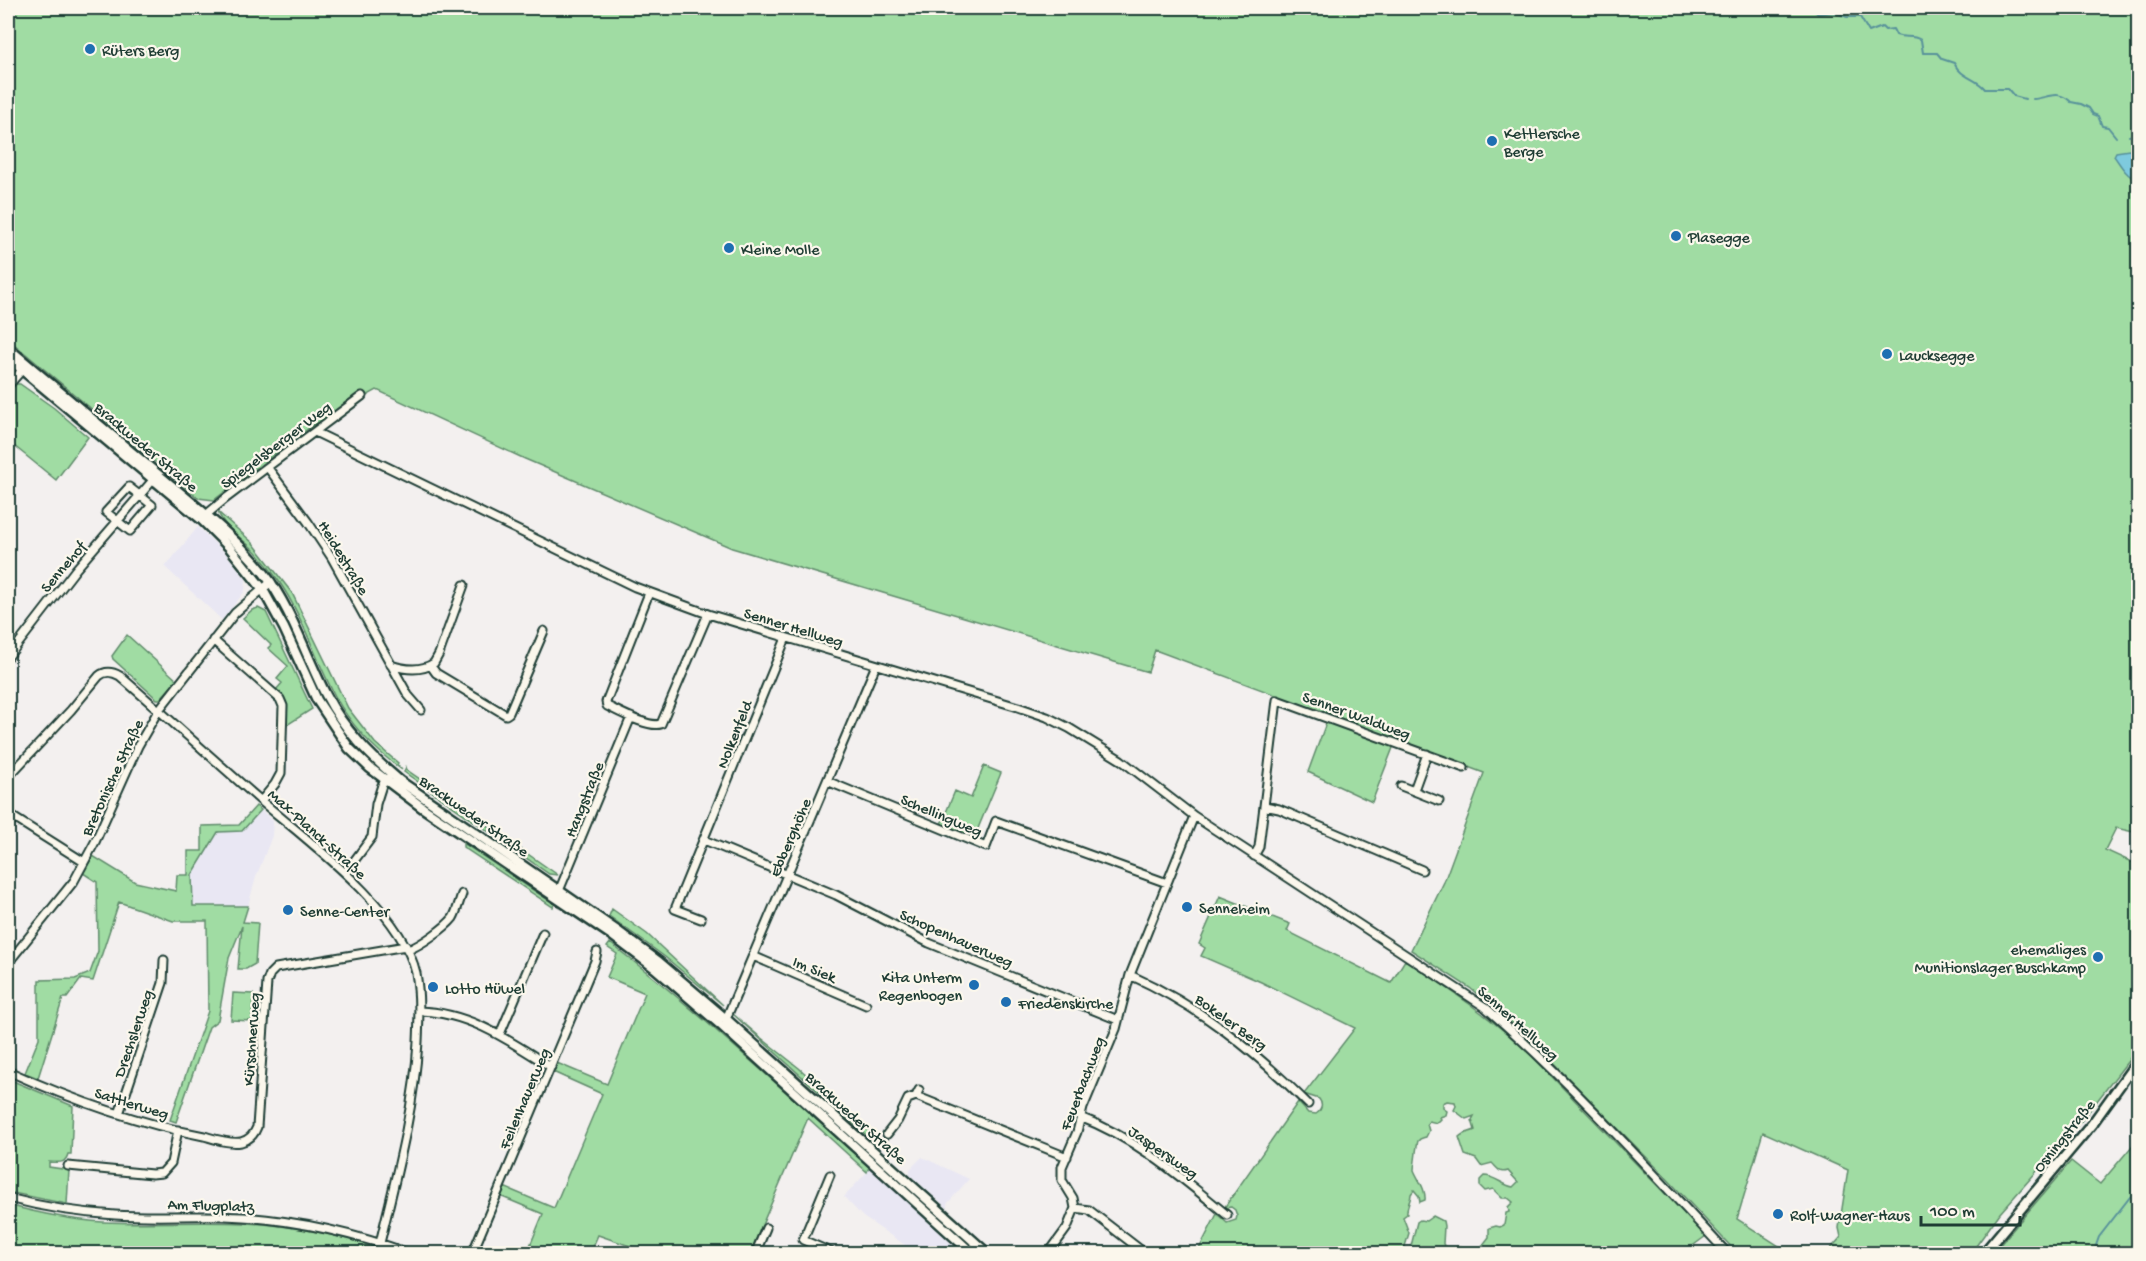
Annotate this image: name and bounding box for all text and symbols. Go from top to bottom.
marker: Rüters Berg [83,42,97,56]
place label: Rüters Berg [102,43,179,62]
place label: Kettlersche Berge [1503,126,1581,163]
marker: Kettlersche Berge [1485,134,1499,148]
marker: Plasegge [1669,229,1683,243]
place label: Plasegge [1687,230,1751,249]
marker: Kleine Molle [722,241,736,255]
place label: Kleine Molle [741,242,820,261]
marker: Laucksegge [1880,347,1894,361]
place label: Laucksegge [1899,348,1975,367]
street label: Brackweder Straße [88,399,201,498]
street label: Spiegelsberger Weg [218,399,336,495]
street label: Heidestraße [312,518,372,600]
street label: Sennehof [38,538,92,598]
street label: Senner Hellweg [741,605,845,653]
street label: Senner Waldweg [1299,689,1412,746]
street label: Nolkenfeld [714,697,759,772]
street label: Bretonische Straße [78,716,150,841]
street label: Hangstraße [563,759,610,841]
street label: Brackweder Straße [414,772,532,863]
street label: Max-Planck-Straße [262,786,370,885]
street label: Schellingweg [897,792,984,843]
street label: Ebberghöhe [767,795,818,881]
marker: Senneheim [1180,900,1194,914]
place label: Senneheim [1199,901,1270,920]
marker: Senne-Center [281,903,295,917]
place label: Senne-Center [300,904,390,923]
street label: Schopenhauerweg [896,907,1015,974]
place label: ehemaliges Munitionslager Buschkamp [1914,942,2087,979]
marker: ehemaliges Munitionslager Buschkamp [2091,950,2105,964]
street label: Im Siek [789,954,840,990]
place label: Kita Unterm Regenbogen [879,970,963,1007]
marker: Kita Unterm Regenbogen [967,978,981,992]
marker: Lotto Hüwel [426,980,440,994]
place label: Lotto Hüwel [445,981,525,1000]
street label: Senner Hellweg [1472,983,1561,1066]
street label: Drechslerweg [111,988,159,1081]
street label: Bokeler Berg [1189,991,1270,1056]
street label: Kürschnerweg [241,992,266,1086]
marker: Friedenskirche [999,995,1013,1009]
place label: Friedenskirche [1017,996,1114,1015]
street label: Feuerbachweg [1057,1035,1111,1135]
street label: Feilenhauerweg [496,1046,556,1154]
street label: Brackweder Straße [799,1069,910,1170]
street label: Sattlerweg [92,1085,170,1126]
street label: Osningstraße [2031,1096,2101,1177]
street label: Jaspersweg [1123,1123,1200,1185]
scale bar [1921,1189,2020,1227]
street label: Am Flugplatz [167,1196,256,1219]
text: 100 m [1929,1202,1975,1223]
marker: Rolf-Wagner-Haus [1771,1207,1785,1221]
place label: Rolf-Wagner-Haus [1790,1208,1911,1227]

